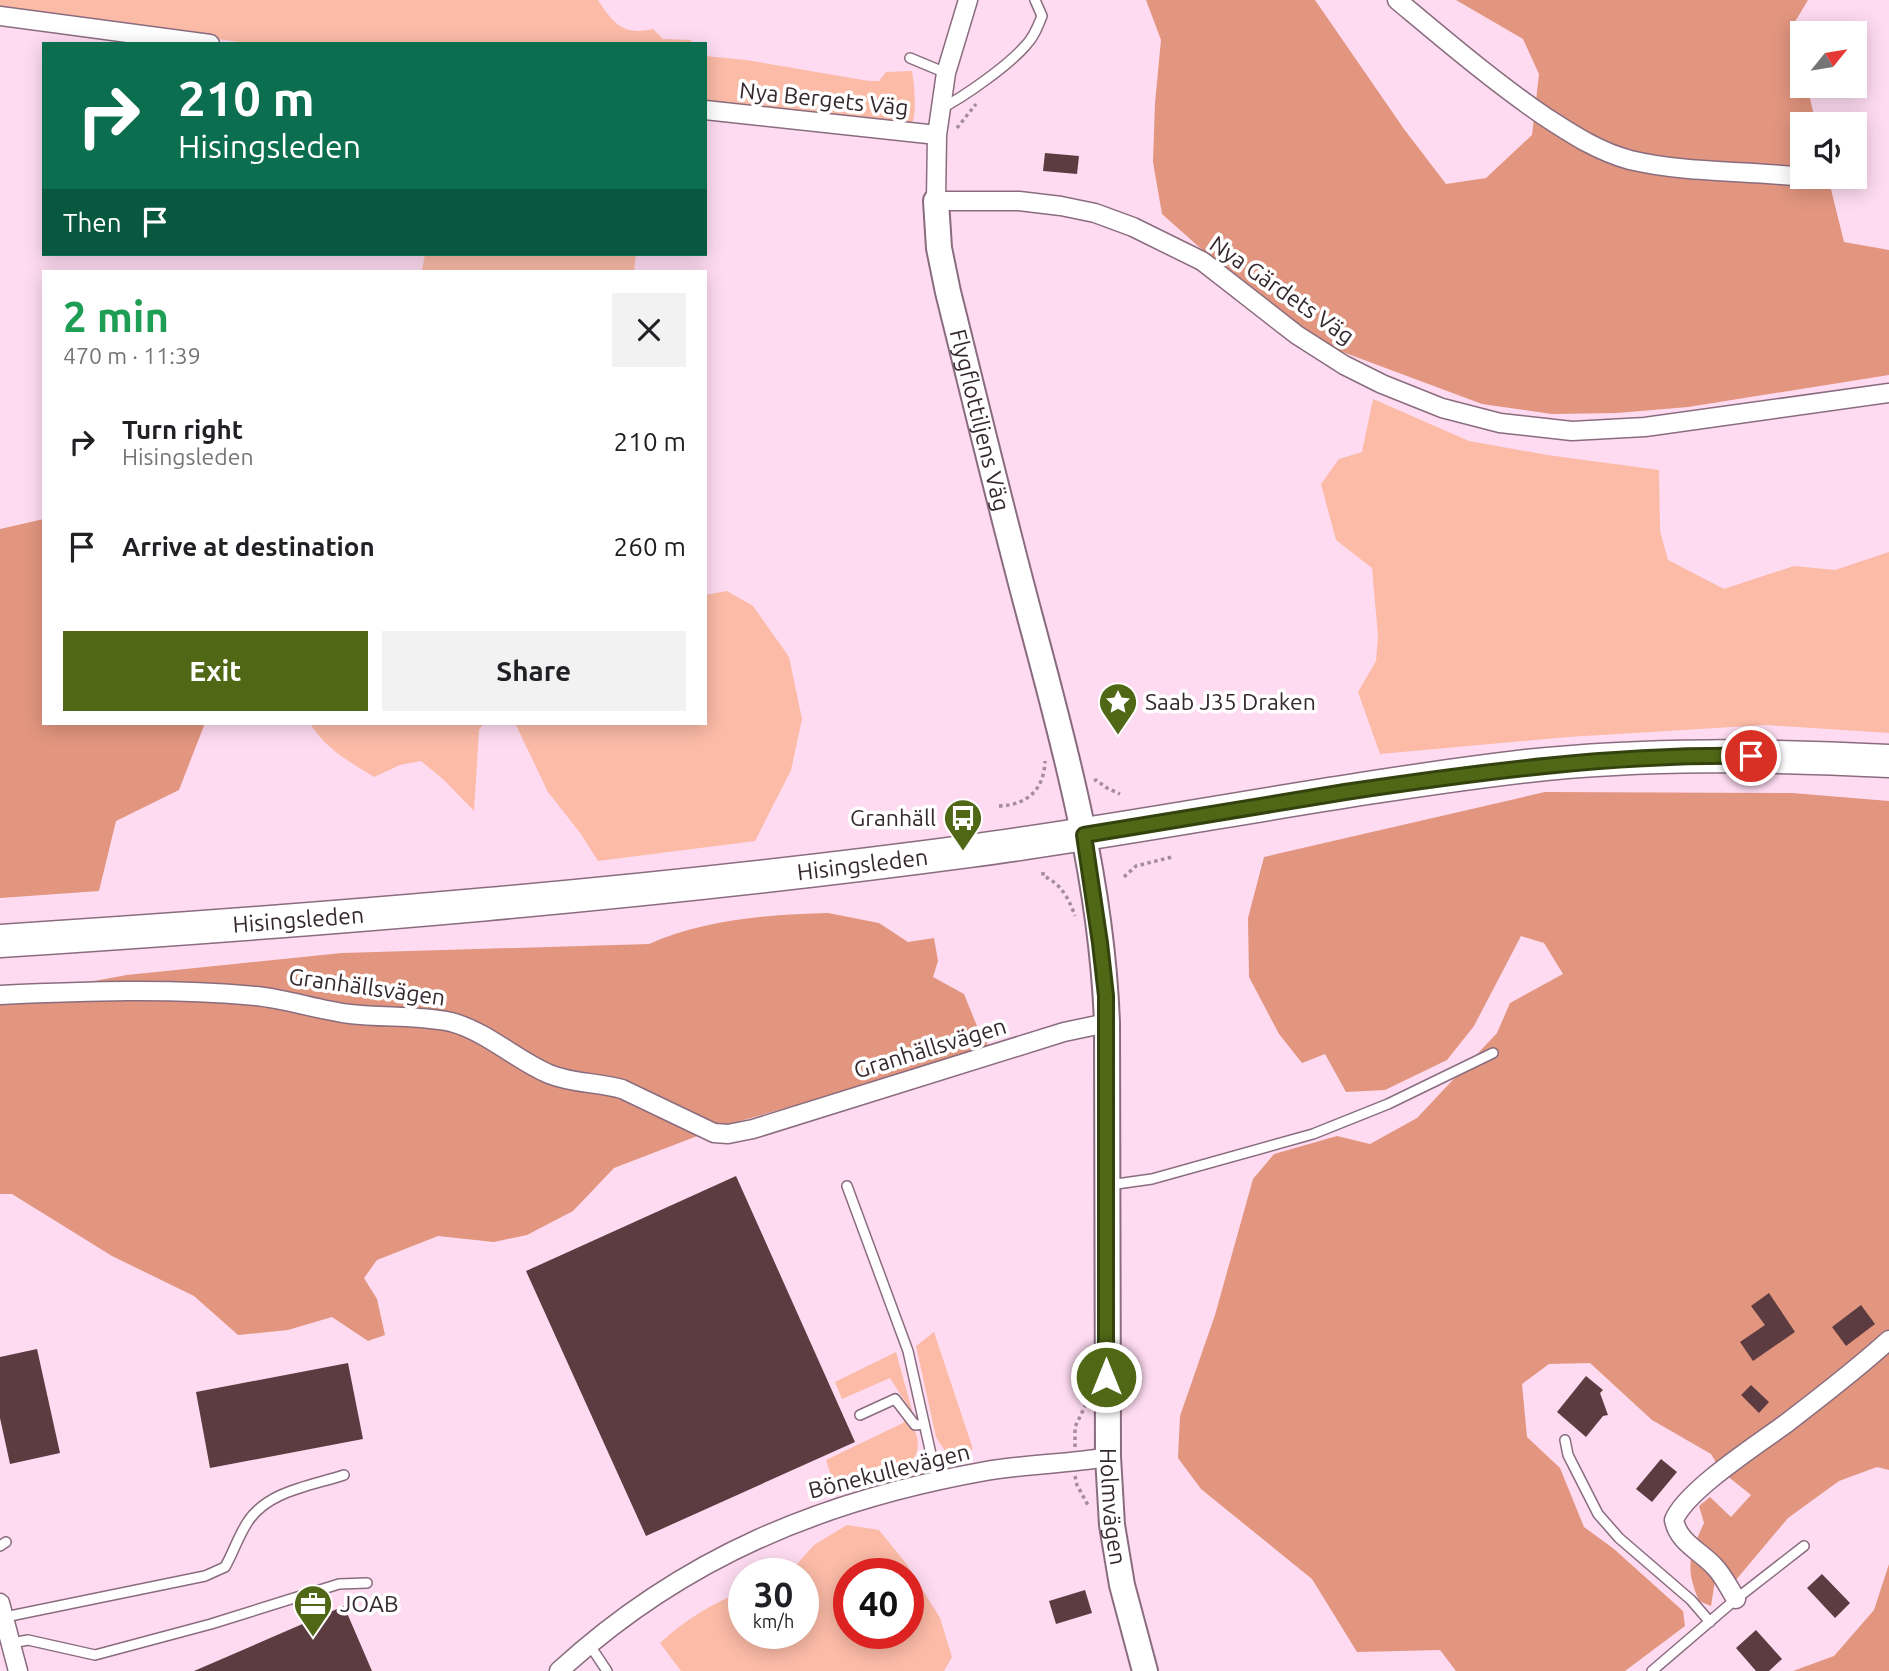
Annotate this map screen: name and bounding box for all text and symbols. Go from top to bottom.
north arrow [1790,21,1867,98]
map controls [1790,21,1867,189]
icon: right [63,70,154,161]
text: 210 m [178,70,315,125]
street label: Nya Bergets Väg [738,77,910,120]
button: sound [1790,112,1867,189]
text: Hisingsleden [178,128,361,164]
icon: arrive [136,203,174,241]
text: Then [63,208,122,237]
street label: Nya Gärdets Väg [1205,231,1359,349]
text: 2 min [63,293,169,340]
button: close [612,293,686,367]
street label: Flygflottiljens Väg [946,326,1015,513]
text: 470 m · 11:39 [63,343,201,368]
text: Turn right [122,415,243,444]
icon: right [63,423,101,461]
text: 210 m [614,427,686,456]
text: Hisingsleden [122,444,254,469]
icon: arrive [63,528,101,566]
text: Arrive at destination [122,532,375,561]
text: 260 m [614,532,686,561]
button: Exit [63,631,368,711]
button: Share [382,631,686,711]
place icon: Saab J35 Draken [1097,681,1139,736]
place label: Saab J35 Draken [1145,689,1316,714]
pin [1721,726,1781,786]
icon: arrive [1732,737,1770,775]
bus stop icon: Granhäll [942,797,984,852]
place label: Granhäll [850,805,936,830]
street label: Hisingsleden [796,844,929,884]
street label: Hisingsleden [232,902,365,937]
street label: Granhällsvägen [287,963,447,1010]
street label: Granhällsvägen [851,1012,1009,1083]
position arrow [1069,1340,1143,1414]
street label: Bönekullevägen [806,1438,972,1503]
street label: Holmvägen [1096,1448,1131,1567]
speed limit sign: 40 [833,1558,924,1649]
text: 30 [754,1574,793,1614]
office icon: JOAB [292,1583,334,1638]
place label: JOAB [340,1591,399,1616]
text: km/h [753,1611,794,1631]

